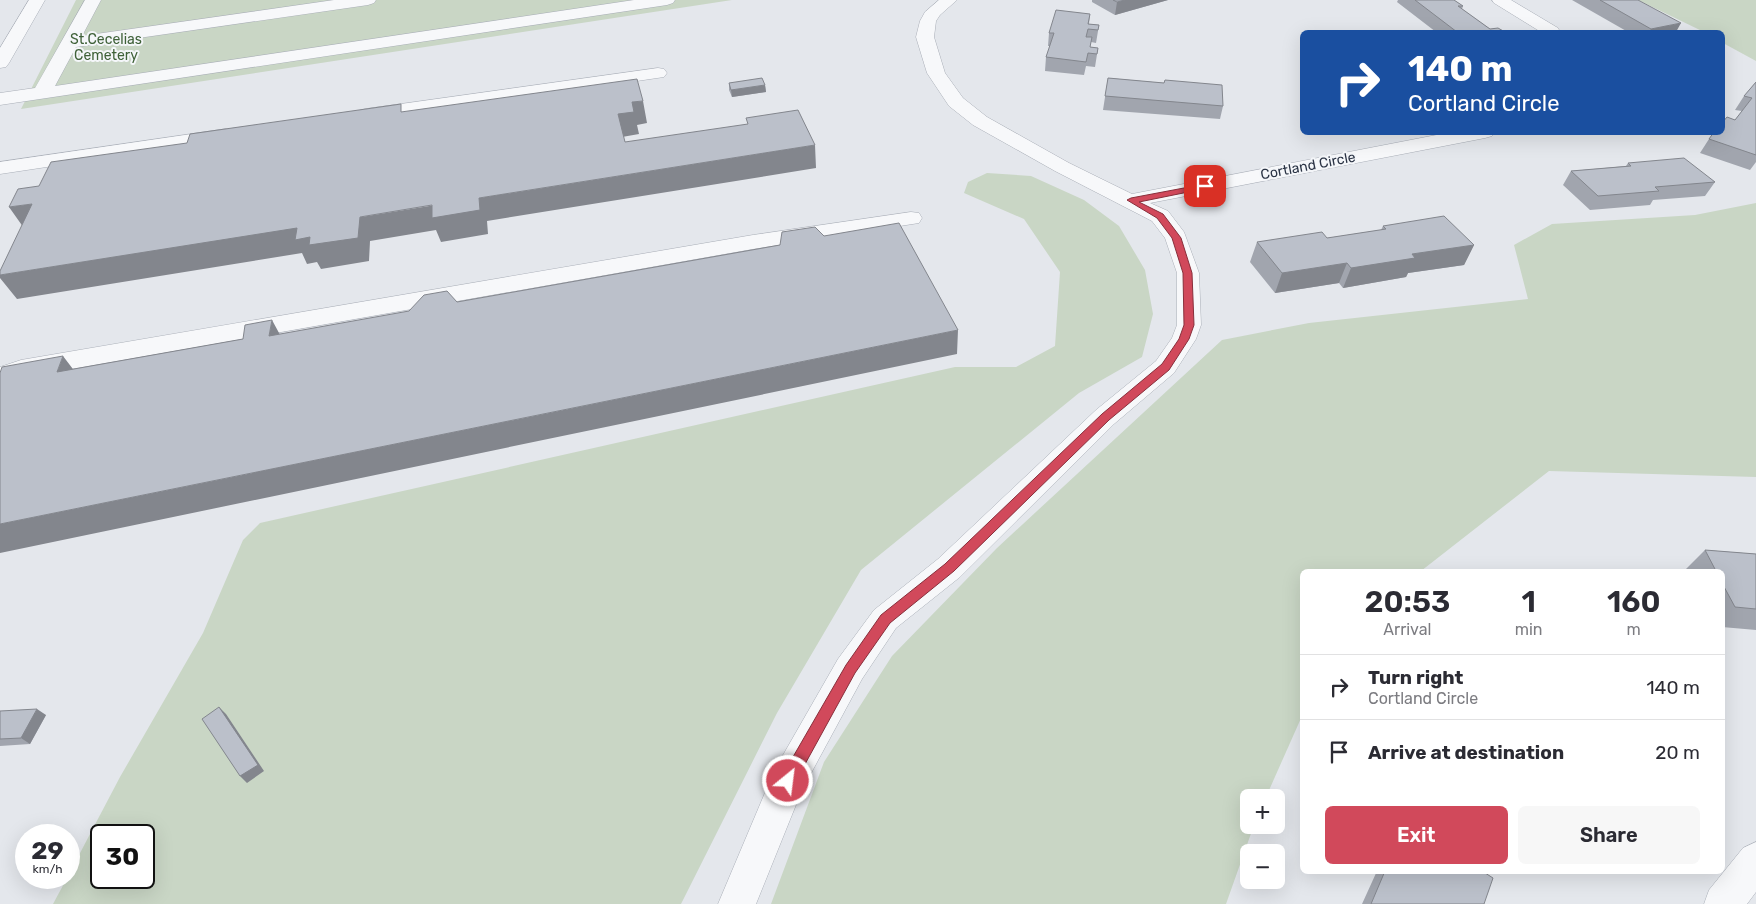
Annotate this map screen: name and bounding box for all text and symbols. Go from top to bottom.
park label: St.Cecelias Cemetery [70,31,142,64]
text: 140 m [1408,48,1513,90]
icon: right [1325,50,1390,115]
text: Cortland Circle [1408,90,1559,117]
street label: Cortland Circle [1259,148,1357,184]
pin [1184,165,1226,207]
icon: arrive [1191,172,1219,200]
text: 20:53 [1364,584,1450,620]
text: 1 [1521,584,1536,620]
text: 160 [1607,584,1661,620]
text: Arrival [1383,620,1431,639]
text: min [1515,620,1543,639]
text: m [1627,620,1641,639]
text: Turn right [1368,666,1463,689]
icon: right [1325,673,1353,701]
text: 140 m [1646,676,1700,699]
text: Cortland Circle [1368,689,1478,708]
icon: arrive [1325,738,1353,766]
text: Arrive at destination [1368,741,1564,764]
text: 20 m [1655,741,1700,764]
position arrow [761,754,813,806]
map controls [1240,789,1285,889]
button: + [1240,789,1285,834]
button: Exit [1325,806,1508,864]
button: Share [1518,806,1700,864]
speed limit sign: 30 [90,824,155,889]
text: 29 [31,836,64,865]
button: − [1240,844,1285,889]
text: km/h [33,862,62,876]

